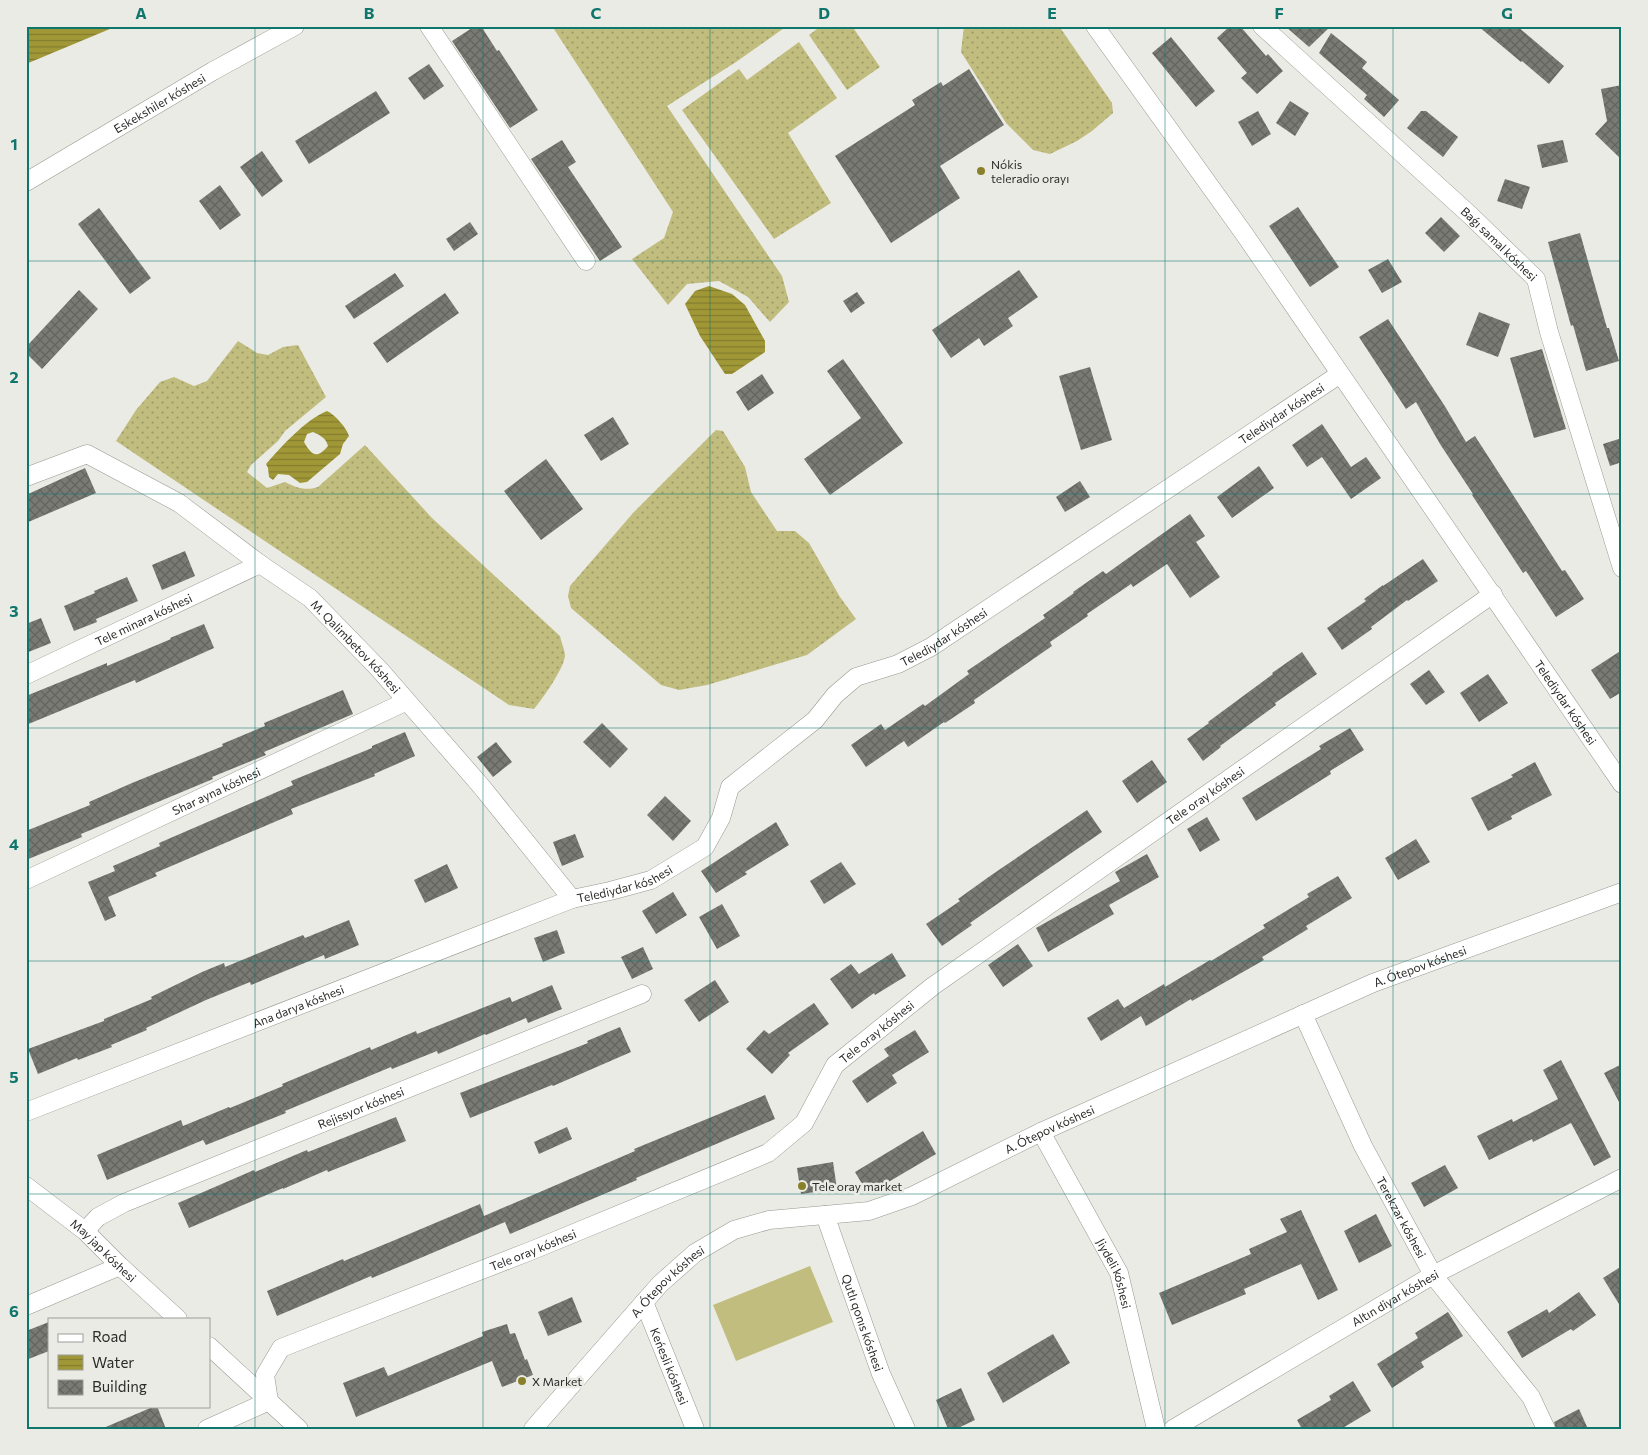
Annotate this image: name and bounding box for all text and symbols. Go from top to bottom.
text: A [135,3,147,22]
text: B [364,3,375,22]
text: C [591,3,602,22]
text: D [818,3,830,22]
text: E [1047,3,1057,22]
text: F [1274,3,1284,22]
text: G [1501,3,1513,22]
street label: Eskekshiler kóshesi [111,70,208,135]
text: 1 [10,134,18,153]
place label: Nókis teleradio orayı [991,157,1069,185]
marker: Nókis teleradio orayı [975,165,987,177]
street label: Baǵı samal kóshesi [1458,204,1540,283]
text: 2 [9,367,19,386]
street label: Telediydar kóshesi [1236,380,1326,447]
street label: Tele minara kóshesi [93,590,194,648]
street label: M. Qalimbetov kóshesi [308,597,404,696]
text: 3 [9,601,19,620]
street label: Telediydar kóshesi [898,605,990,669]
street label: Telediydar kóshesi [1532,657,1600,747]
street label: Tele oray kóshesi [1163,763,1247,828]
street label: Shar ayna kóshesi [170,764,262,817]
text: 4 [9,834,19,853]
street label: Telediydar kóshesi [576,862,675,905]
street label: A. Ótepov kóshesi [1372,943,1468,989]
street label: Ana darya kóshesi [250,982,346,1030]
street label: Tele oray kóshesi [836,997,916,1066]
text: 5 [9,1067,19,1086]
street label: Rejissyor kóshesi [316,1084,406,1131]
street label: A. Ótepov kóshesi [1002,1102,1096,1156]
street label: Terekzar kóshesi [1374,1174,1429,1260]
place label: Tele oray market [812,1179,902,1193]
marker: Tele oray market [796,1180,808,1192]
street label: May jap kóshesi [68,1216,139,1285]
street label: Tele oray kóshesi [488,1226,578,1273]
street label: Jiydeli kóshesi [1093,1236,1134,1310]
street label: A. Ótepov kóshesi [627,1242,707,1320]
street label: Altın diyar kóshesi [1349,1266,1441,1329]
street label: Qutlı qonıs kóshesi [839,1272,886,1373]
text: 6 [9,1301,19,1320]
legend [48,1318,210,1408]
street label: Keńesli kóshesi [648,1326,691,1407]
text: Road [92,1327,127,1345]
text: Water [92,1353,134,1371]
place label: X Market [532,1374,582,1388]
marker: X Market [516,1375,528,1387]
text: Building [92,1377,147,1395]

